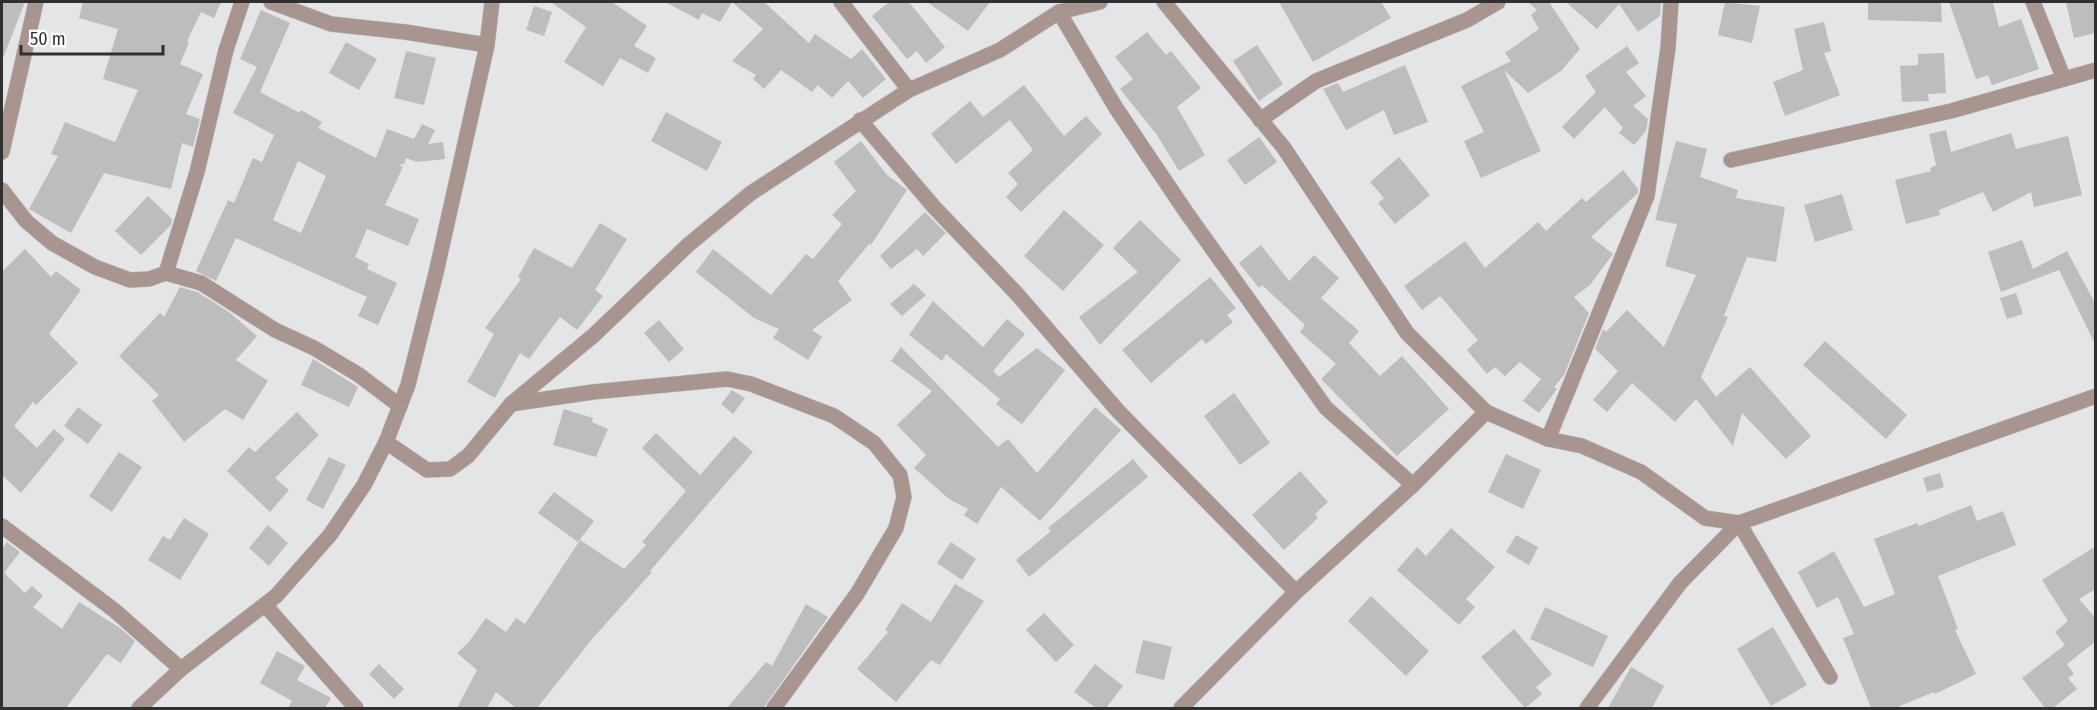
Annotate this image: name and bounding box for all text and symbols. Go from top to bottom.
scale bar [21,18,164,56]
text: 50 m [30,28,66,50]

